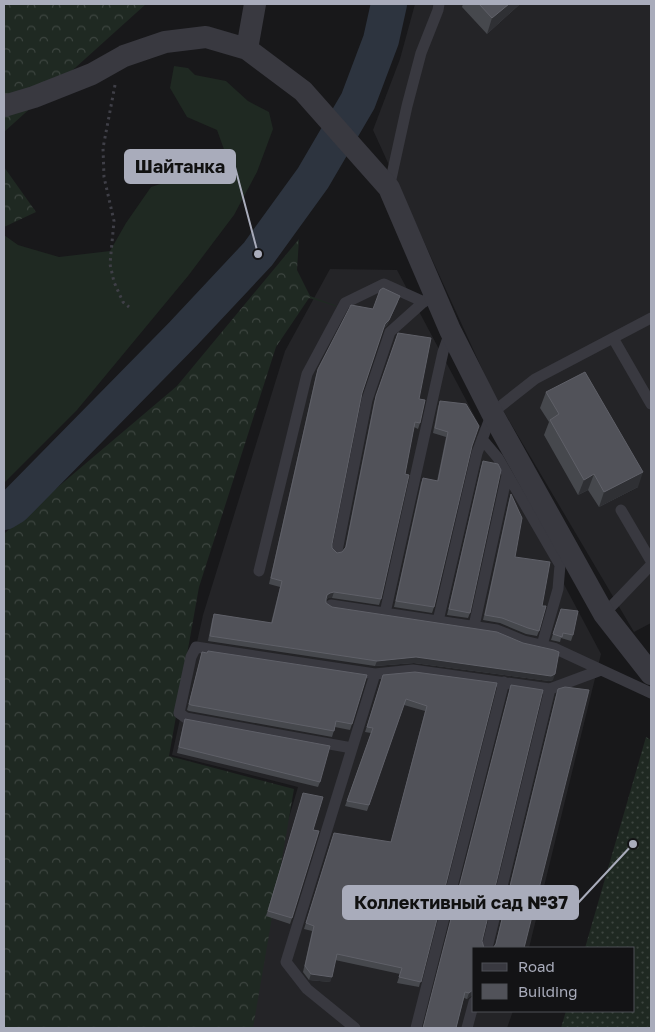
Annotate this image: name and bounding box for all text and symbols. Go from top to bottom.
callout: Шайтанка [125,150,235,183]
text: Шайтанка [135,155,225,177]
callout: Коллективный сад №37 [343,886,578,919]
text: Коллективный сад №37 [354,891,568,913]
legend [472,947,635,1012]
text: Road [518,957,555,975]
text: Building [518,982,578,1000]

